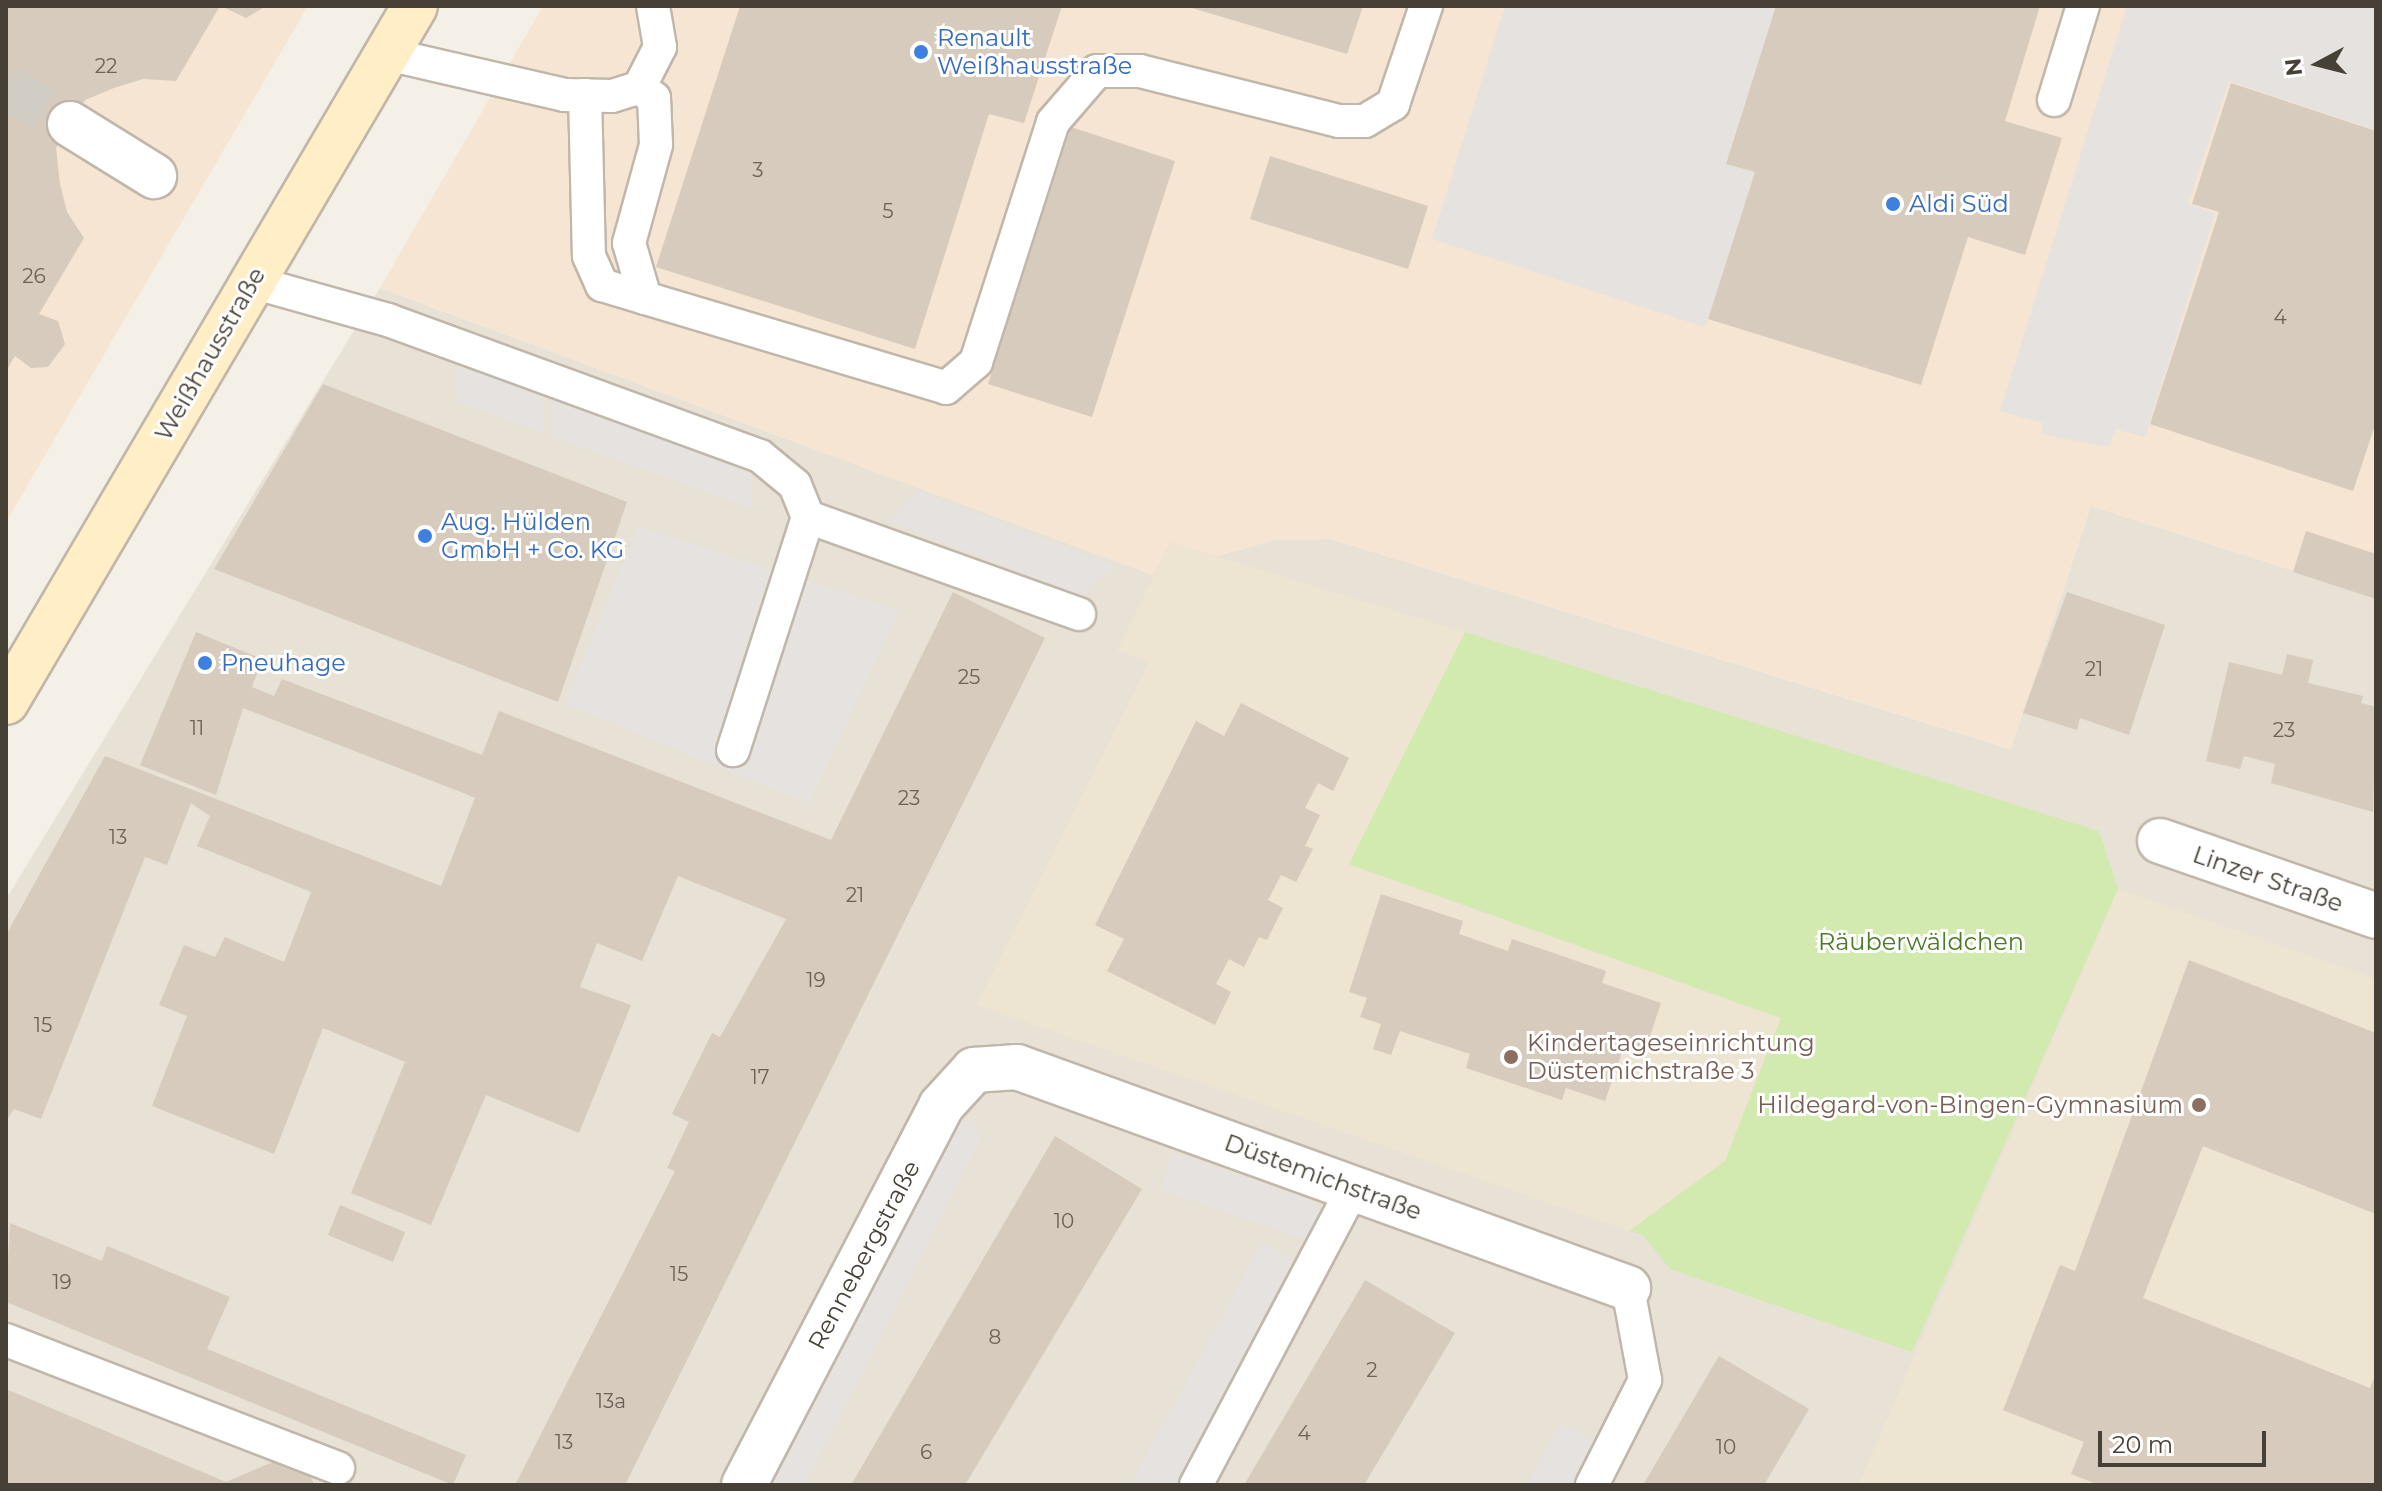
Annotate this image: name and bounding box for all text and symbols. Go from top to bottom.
place label: Renault Weißhausstraße [937,24,1132,80]
north arrow [2278,24,2358,104]
marker: Renault Weißhausstraße [912,43,930,61]
house number: 22 [95,54,117,78]
text: N [2279,57,2308,77]
house number: 3 [752,158,764,182]
place label: Aldi Süd [1909,190,2009,218]
marker: Aldi Süd [1884,195,1902,213]
house number: 5 [882,199,894,223]
street label: Weißhausstraße [149,262,271,446]
house number: 26 [22,264,46,288]
house number: 4 [2273,305,2287,329]
place label: Aug. Hülden GmbH + Co. KG [441,508,624,564]
marker: Aug. Hülden GmbH + Co. KG [416,527,434,545]
place label: Pneuhage [221,649,346,677]
marker: Pneuhage [196,654,214,672]
house number: 21 [2085,657,2103,681]
house number: 25 [958,665,980,689]
house number: 11 [190,716,204,740]
house number: 23 [2273,718,2295,742]
house number: 23 [898,786,920,810]
house number: 13 [109,825,127,849]
street label: Linzer Straße [2189,840,2347,918]
house number: 21 [846,883,864,907]
park label: Räuberwäldchen [1818,928,2024,956]
house number: 19 [806,968,826,992]
house number: 15 [34,1013,52,1037]
place label: Kindertageseinrichtung Düstemichstraße 3 [1527,1029,1815,1085]
marker: Kindertageseinrichtung Düstemichstraße 3 [1502,1048,1520,1066]
house number: 17 [751,1065,769,1089]
place label: Hildegard-von-Bingen-Gymnasium [1757,1091,2183,1119]
marker: Hildegard-von-Bingen-Gymnasium [2190,1096,2208,1114]
street label: Düstemichstraße [1220,1128,1426,1226]
street label: Rennebergstraße [802,1155,926,1355]
house number: 10 [1054,1209,1074,1233]
house number: 15 [670,1262,688,1286]
house number: 19 [52,1270,72,1294]
house number: 8 [989,1325,1001,1349]
house number: 2 [1366,1358,1378,1382]
house number: 13a [596,1389,626,1413]
scale bar [2102,1415,2270,1465]
house number: 4 [1297,1421,1311,1445]
house number: 13 [555,1430,573,1454]
text: 20 m [2112,1430,2173,1459]
house number: 10 [1716,1435,1736,1459]
house number: 6 [920,1440,932,1464]

